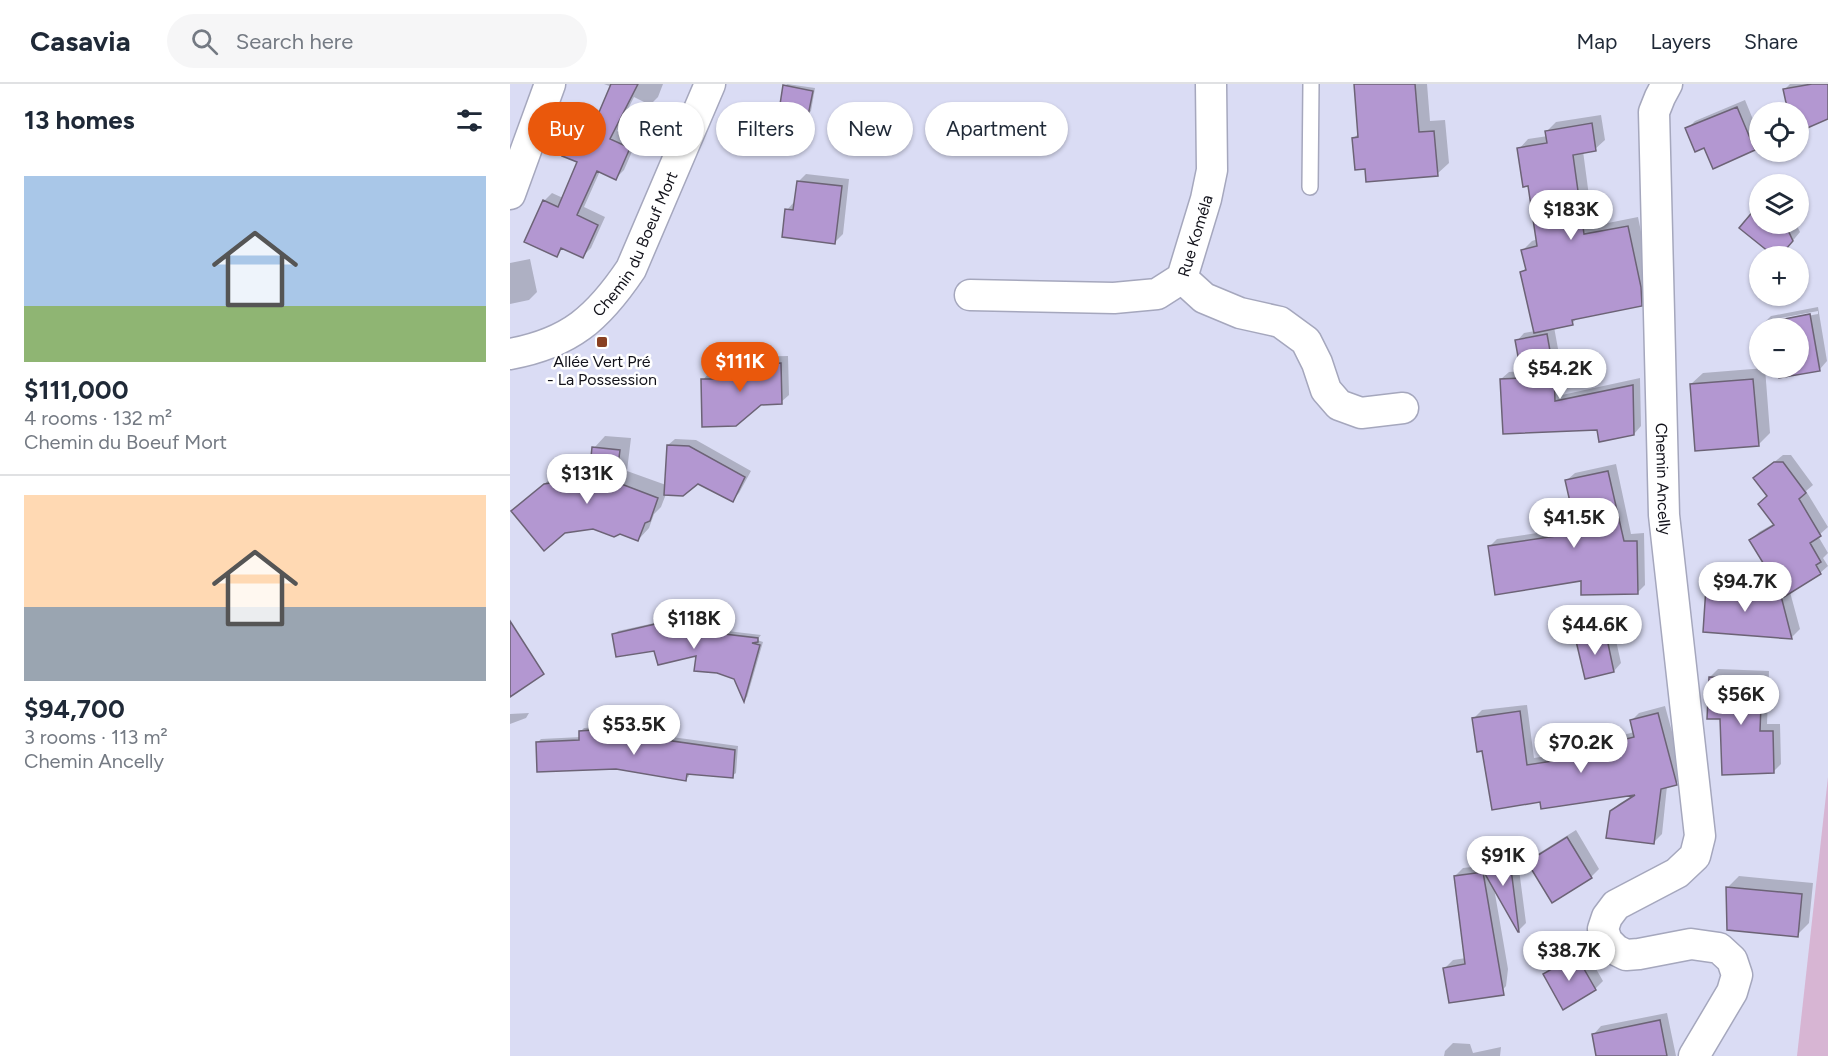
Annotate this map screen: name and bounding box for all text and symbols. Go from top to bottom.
search box [167,14,587,68]
text: Casavia [30,24,131,58]
icon: search [188,25,221,58]
text: Search here [236,28,353,55]
text: Map [1577,29,1617,54]
text: Layers [1650,29,1711,54]
text: Share [1744,29,1798,54]
chip: Buy [528,102,606,156]
chip: Rent [618,102,704,156]
chip: Filters [716,102,815,156]
chip: New [827,102,913,156]
chip: Apartment [925,102,1068,156]
map controls [1749,102,1809,378]
button: locate [1749,102,1809,162]
text: 13 homes [24,104,135,136]
icon: filters [453,104,486,137]
street label: Chemin du Boeuf Mort [589,169,682,321]
button: layers [1749,174,1809,234]
pin: $183K [1529,190,1613,241]
street label: Rue Koméla [1174,193,1217,279]
text: $183K [1543,197,1599,221]
icon: home [201,215,309,323]
button: + [1749,246,1809,306]
button: − [1749,318,1809,378]
marker: Allée Vert Pré - La Possession [595,335,609,349]
pin: $111K [698,342,782,393]
text: $111K [715,349,765,373]
pin: $54.2K [1511,349,1609,400]
place label: Allée Vert Pré - La Possession [547,352,657,389]
text: $54.2K [1527,356,1593,380]
text: $111,000 [24,374,129,406]
text: 4 rooms · 132 m² [24,406,172,430]
street label: Chemin Ancelly [1652,423,1675,537]
text: Chemin du Boeuf Mort [24,430,227,454]
pin: $131K [545,454,629,505]
text: $131K [561,461,613,485]
pin: $41.5K [1525,498,1623,549]
text: $41.5K [1543,505,1605,529]
icon: home [201,534,309,642]
pin: $94.7K [1696,562,1794,613]
text: $94.7K [1713,569,1777,593]
pin: $118K [652,599,736,650]
pin: $44.6K [1546,605,1644,656]
text: $118K [667,606,721,630]
text: $44.6K [1562,612,1628,636]
pin: $56K [1705,675,1777,726]
text: $56K [1717,682,1765,706]
text: $94,700 [24,693,125,725]
pin: $53.5K [585,705,683,756]
text: $53.5K [602,712,666,736]
pin: $70.2K [1532,723,1630,774]
text: 3 rooms · 113 m² [24,725,168,749]
text: $70.2K [1548,730,1614,754]
text: Chemin Ancelly [24,749,164,773]
pin: $91K [1467,836,1539,887]
text: $91K [1481,843,1525,867]
pin: $38.7K [1520,931,1618,982]
text: $38.7K [1537,938,1601,962]

